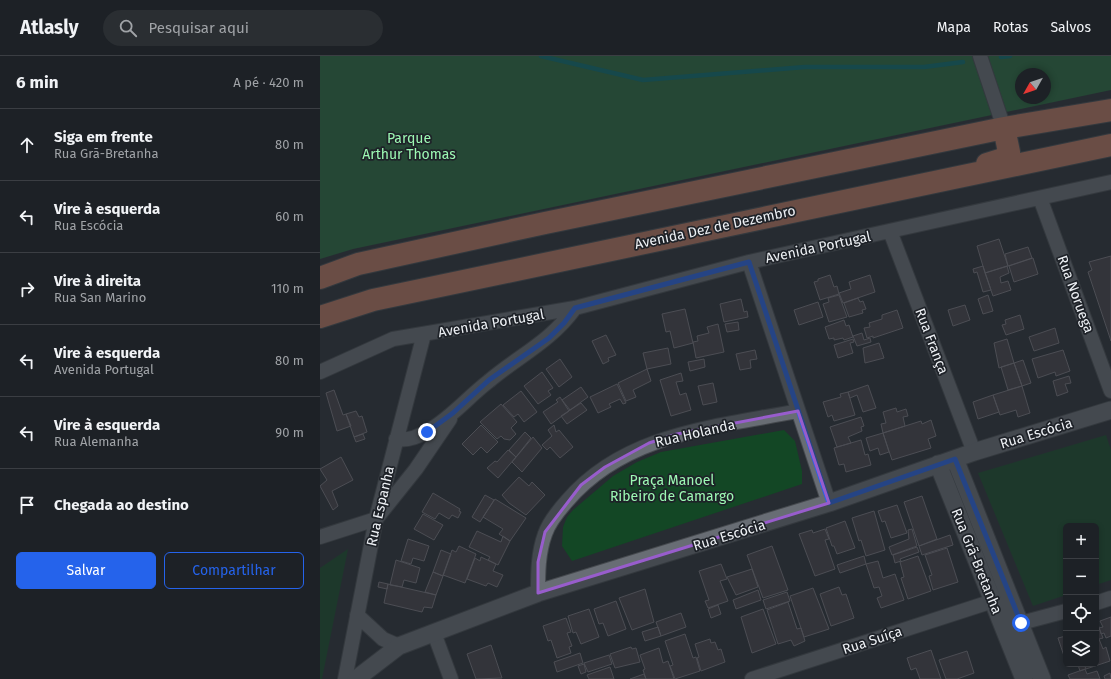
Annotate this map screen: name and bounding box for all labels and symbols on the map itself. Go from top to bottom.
north arrow [1015,68,1051,104]
park label: Parque Arthur Thomas [362,130,456,163]
street label: Avenida Dez de Dezembro [633,202,797,253]
street label: Avenida Portugal [764,228,872,267]
street label: Rua Noruega [1054,253,1097,335]
street label: Avenida Portugal [437,306,545,341]
street label: Rua França [911,306,952,377]
street label: Rua Escócia [998,414,1074,453]
street label: Rua Holanda [654,416,737,451]
route end [418,423,436,441]
street label: Rua Espanha [363,464,398,548]
park label: Praça Manoel Ribeiro de Camargo [610,472,734,505]
street label: Rua Grã-Bretanha [948,506,1005,617]
street label: Rua Escócia [691,516,767,555]
route start [1012,614,1030,632]
street label: Rua Suíça [840,623,904,658]

